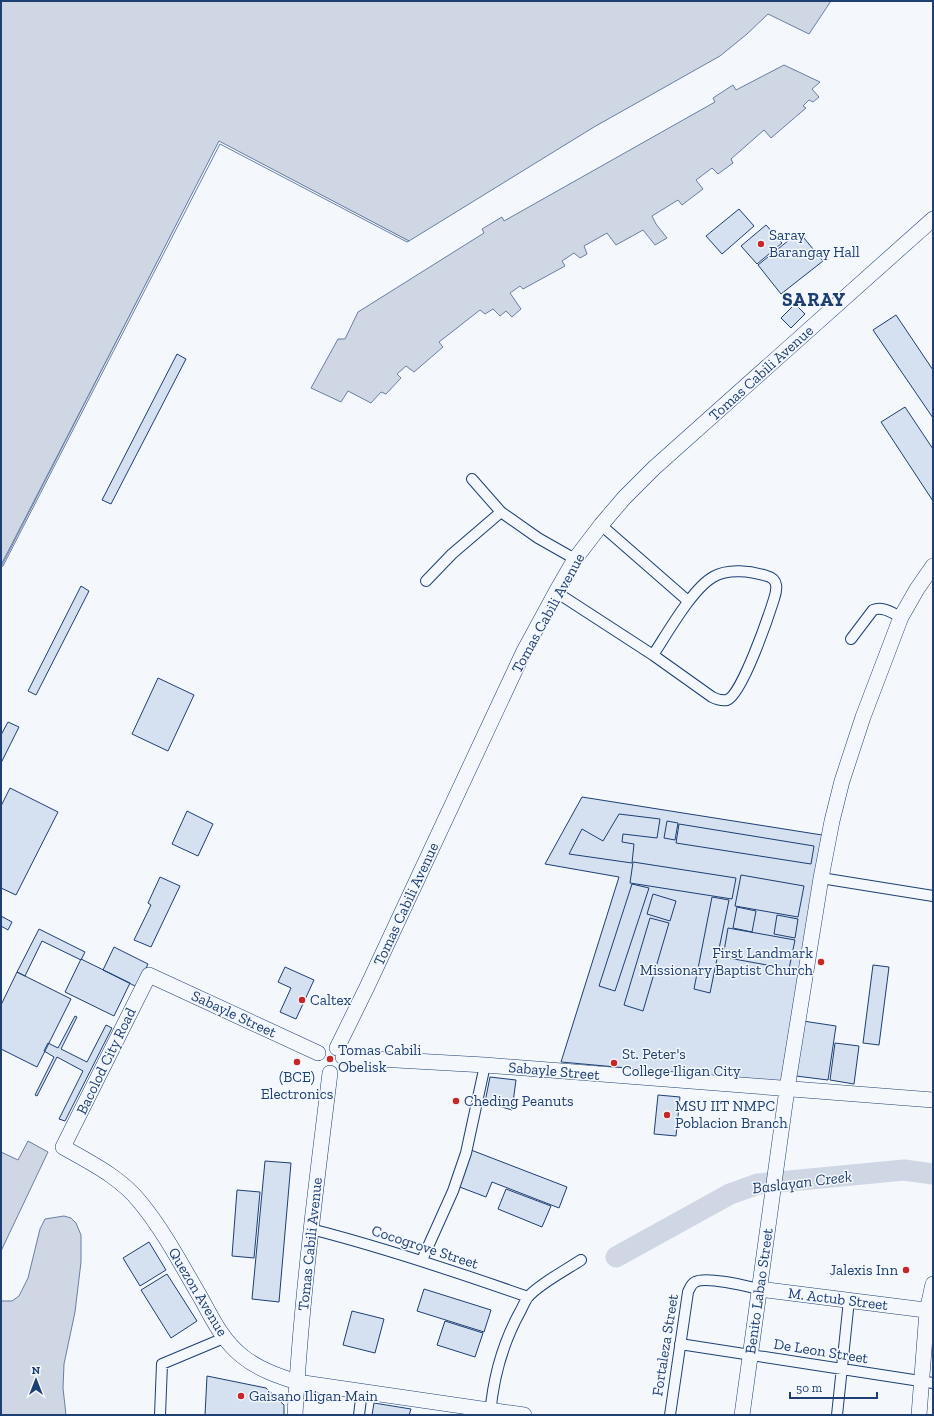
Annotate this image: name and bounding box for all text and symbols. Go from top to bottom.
place label: Saray Barangay Hall [769,226,860,261]
marker: Saray Barangay Hall [756,239,766,249]
district label: SARAY [782,288,846,311]
street label: Tomas Cabili Avenue [705,321,817,425]
street label: Tomas Cabili Avenue [508,550,588,676]
street label: Tomas Cabili Avenue [370,839,442,969]
place label: First Landmark Missionary Baptist Church [640,944,814,979]
marker: First Landmark Missionary Baptist Church [816,957,826,967]
street label: Sabayle Street [189,986,280,1042]
place label: Caltex [310,991,351,1009]
marker: Caltex [297,995,307,1005]
street label: Bacolod City Road [72,1004,140,1117]
place label: Tomas Cabili Obelisk [338,1041,422,1076]
place label: St. Peter's College Iligan City [622,1045,741,1080]
marker: Tomas Cabili Obelisk [325,1054,335,1064]
marker: (BCE) Electronics [292,1057,302,1067]
street label: Sabayle Street [508,1058,601,1084]
marker: St. Peter's College Iligan City [609,1058,619,1068]
place label: (BCE) Electronics [261,1068,333,1103]
place label: Cheding Peanuts [464,1092,574,1110]
marker: Cheding Peanuts [451,1096,461,1106]
place label: MSU IIT NMPC Poblacion Branch [675,1097,788,1132]
marker: MSU IIT NMPC Poblacion Branch [662,1110,672,1120]
water label: Baslayan Creek [751,1166,853,1198]
street label: Tomas Cabili Avenue [294,1176,326,1312]
street label: Cocogrove Street [369,1221,481,1273]
street label: Benito Labao Street [741,1227,777,1355]
street label: Quezon Avenue [164,1244,232,1340]
place label: Jalexis Inn [830,1261,898,1279]
marker: Jalexis Inn [901,1265,911,1275]
street label: M. Actub Street [787,1284,890,1314]
street label: Fortaleza Street [648,1292,682,1397]
street label: De Leon Street [772,1335,870,1367]
north arrow [16,1360,56,1400]
text: N [32,1364,41,1377]
scale bar [790,1374,877,1400]
text: 50 m [796,1381,823,1395]
place label: Gaisano Iligan Main [249,1387,378,1405]
marker: Gaisano Iligan Main [236,1391,246,1401]

